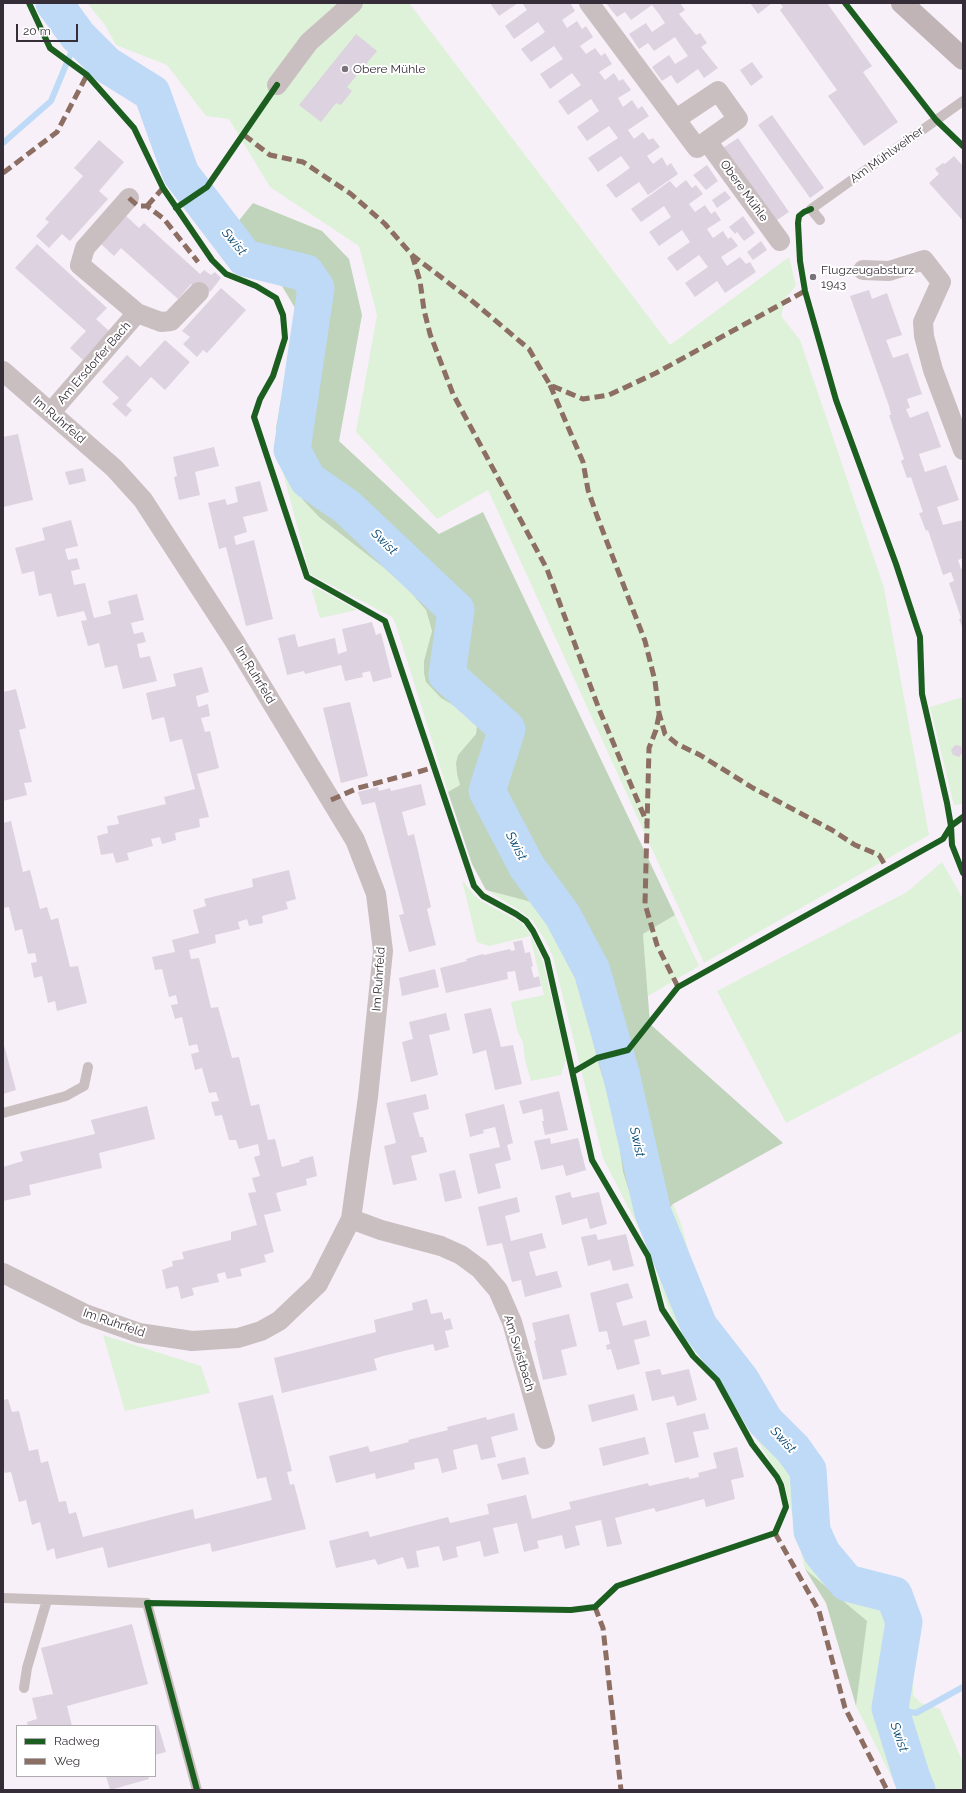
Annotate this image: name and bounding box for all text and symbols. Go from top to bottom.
scale bar [18,16,80,42]
text: 20 m [23,24,51,38]
place label: Obere Mühle [353,62,426,76]
marker: Obere Mühle [340,64,350,74]
street label: Am Mühlweiher [847,124,927,186]
street label: Obere Mühle [717,157,771,225]
water label: Swist [218,225,250,259]
place label: Flugzeugabsturz 1943 [821,263,914,291]
marker: Flugzeugabsturz 1943 [808,272,818,282]
street label: Am Ersdorfer Bach [54,319,134,407]
street label: Im Ruhrfeld [30,393,88,447]
water label: Swist [368,526,400,558]
street label: Im Ruhrfeld [232,644,278,706]
water label: Swist [502,829,530,863]
street label: Im Ruhrfeld [370,946,388,1012]
water label: Swist [626,1125,648,1159]
street label: Im Ruhrfeld [81,1306,147,1340]
street label: Am Swistbach [501,1313,537,1393]
water label: Swist [767,1424,799,1456]
water label: Swist [887,1720,911,1754]
legend [16,1725,156,1777]
text: Radweg [54,1734,100,1748]
text: Weg [54,1754,80,1768]

